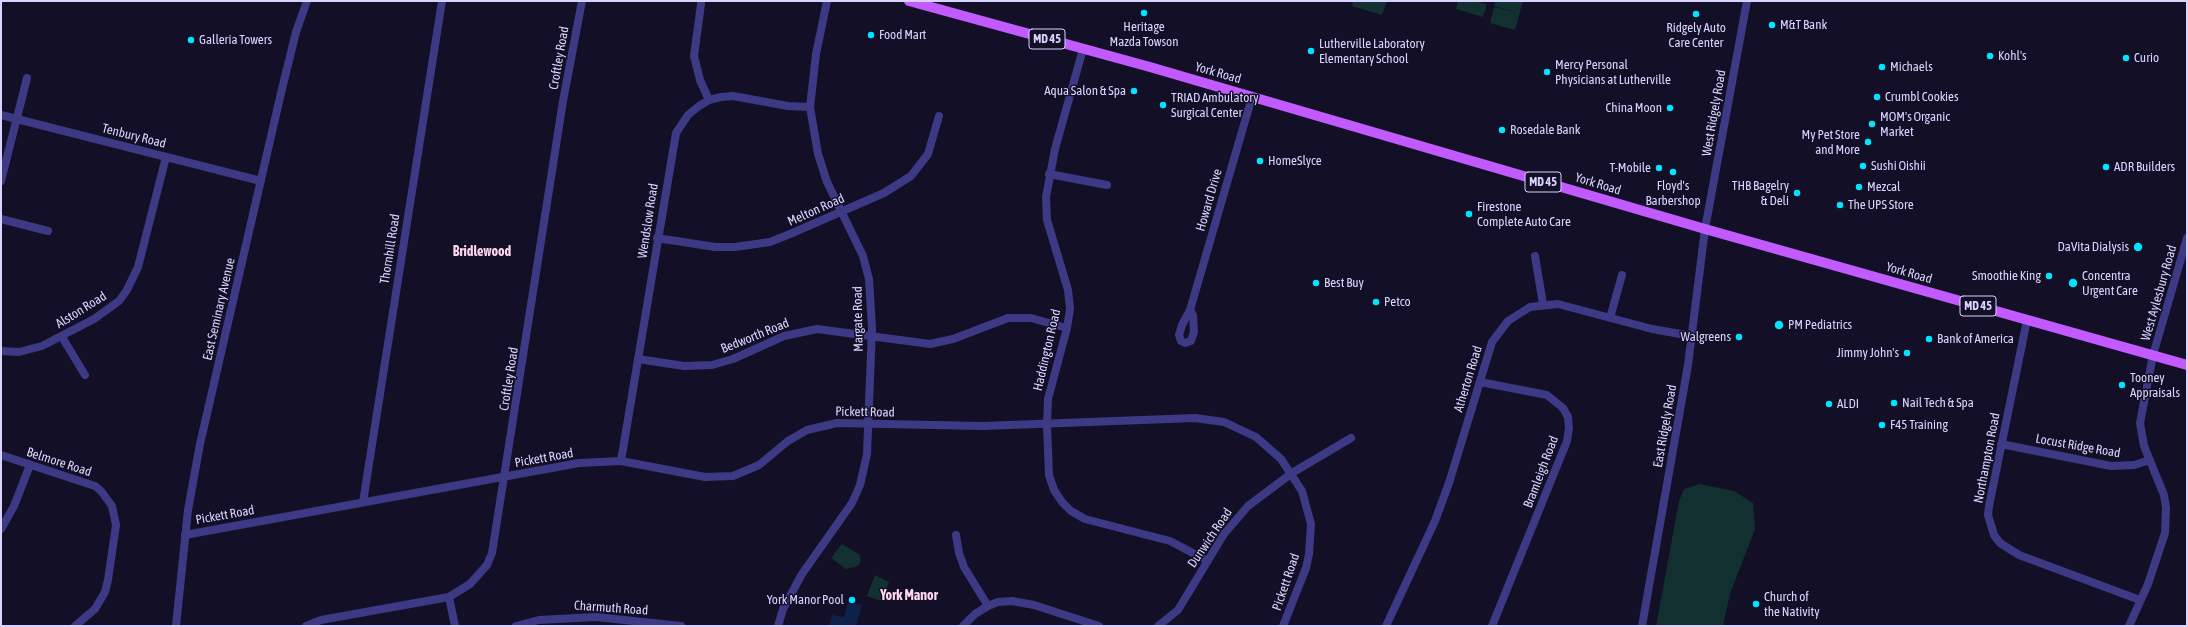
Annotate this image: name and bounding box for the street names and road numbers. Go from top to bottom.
street label: Croftley Road [546,25,572,91]
road number: MD 45 [1029,29,1065,49]
street label: York Road [1193,59,1243,87]
street label: West Ridgely Road [1699,69,1729,157]
street label: Tenbury Road [100,121,168,151]
street label: Howard Drive [1193,167,1225,233]
street label: York Road [1573,170,1623,198]
road number: MD 45 [1525,172,1561,192]
street label: Wendslow Road [634,182,662,260]
street label: Melton Road [785,191,847,229]
street label: Thornhill Road [377,213,403,285]
street label: West Aylesbury Road [2138,243,2180,343]
street label: East Seminary Avenue [200,256,238,362]
street label: York Road [1884,259,1934,287]
street label: Margate Road [850,286,866,352]
street label: Alston Road [53,288,109,332]
road number: MD 45 [1960,296,1996,316]
street label: Haddington Road [1030,308,1064,392]
street label: Bedworth Road [719,315,791,357]
street label: Atherton Road [1451,344,1485,414]
street label: Croftley Road [496,346,522,412]
street label: East Ridgely Road [1650,383,1680,469]
street label: Pickett Road [835,404,895,420]
street label: Northampton Road [1971,411,2003,505]
street label: Locust Ridge Road [2034,431,2122,461]
street label: Bramleigh Road [1520,434,1562,510]
street label: Belmore Road [25,444,93,480]
street label: Pickett Road [513,445,575,471]
street label: Pickett Road [194,502,256,528]
street label: Dunwich Road [1184,505,1236,571]
street label: Pickett Road [1269,551,1303,613]
street label: Charmuth Road [573,598,649,618]

